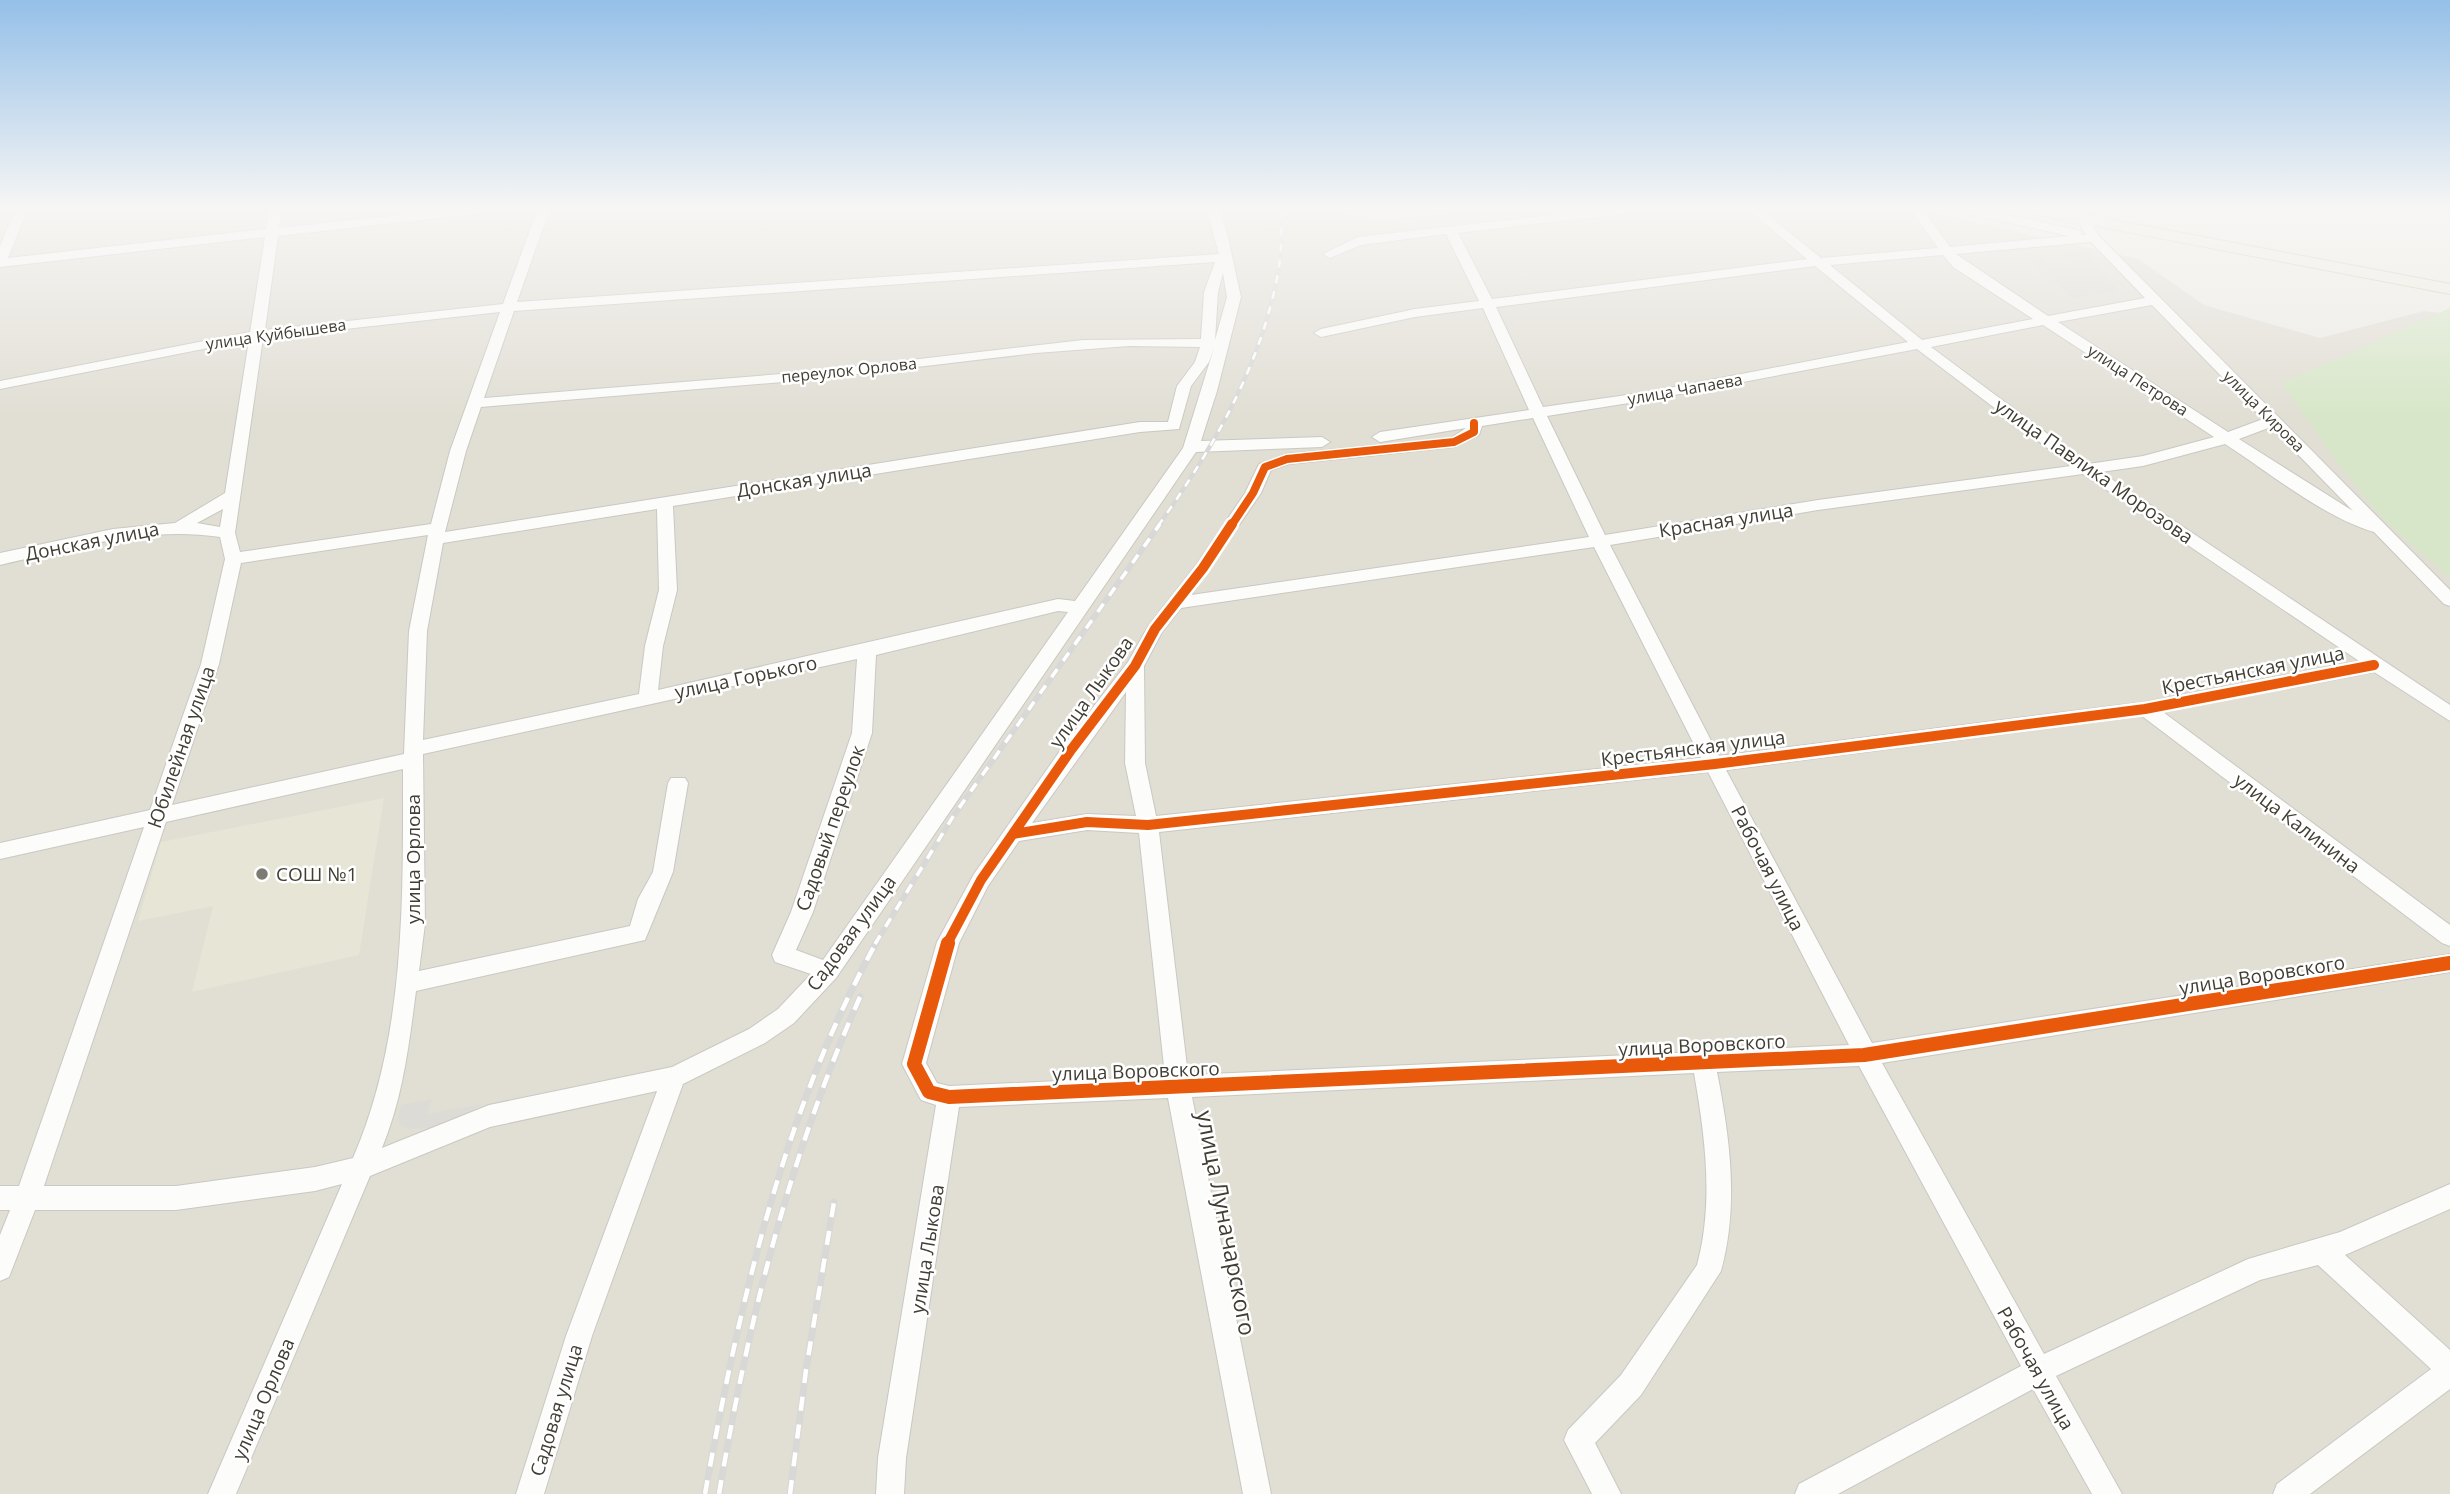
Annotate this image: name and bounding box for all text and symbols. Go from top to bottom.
street label: улица Куйбышева [204,313,348,355]
street label: улица Петрова [2083,339,2193,421]
street label: переулок Орлова [780,352,918,388]
street label: улица Кирова [2218,365,2310,457]
street label: улица Чапаева [1626,368,1744,410]
street label: улица Павлика Морозова [1989,392,2199,550]
street label: Донская улица [735,456,873,504]
street label: Красная улица [1657,497,1795,543]
street label: Донская улица [23,515,161,567]
street label: улица Лыкова [1043,631,1139,753]
street label: Крестьянская улица [2159,640,2347,700]
street label: улица Горького [672,649,820,705]
street label: Юбилейная улица [141,662,221,832]
street label: Крестьянская улица [1599,724,1787,772]
street label: Садовый переулок [789,741,871,914]
street label: улица Калинина [2229,767,2365,879]
street label: улица Орлова [400,794,426,924]
street label: Рабочая улица [1725,801,1811,935]
place label: СОШ №1 [276,861,358,887]
marker: СОШ №1 [254,866,270,882]
street label: Садовая улица [800,870,902,996]
street label: улица Воровского [2177,949,2347,1001]
street label: улица Воровского [1618,1028,1786,1062]
street label: улица Воровского [1052,1055,1220,1087]
street label: улица Луначарского [1189,1107,1265,1338]
street label: улица Лыкова [904,1183,950,1315]
street label: Рабочая улица [1991,1302,2081,1434]
street label: улица Орлова [226,1334,300,1464]
street label: Садовая улица [524,1341,588,1479]

